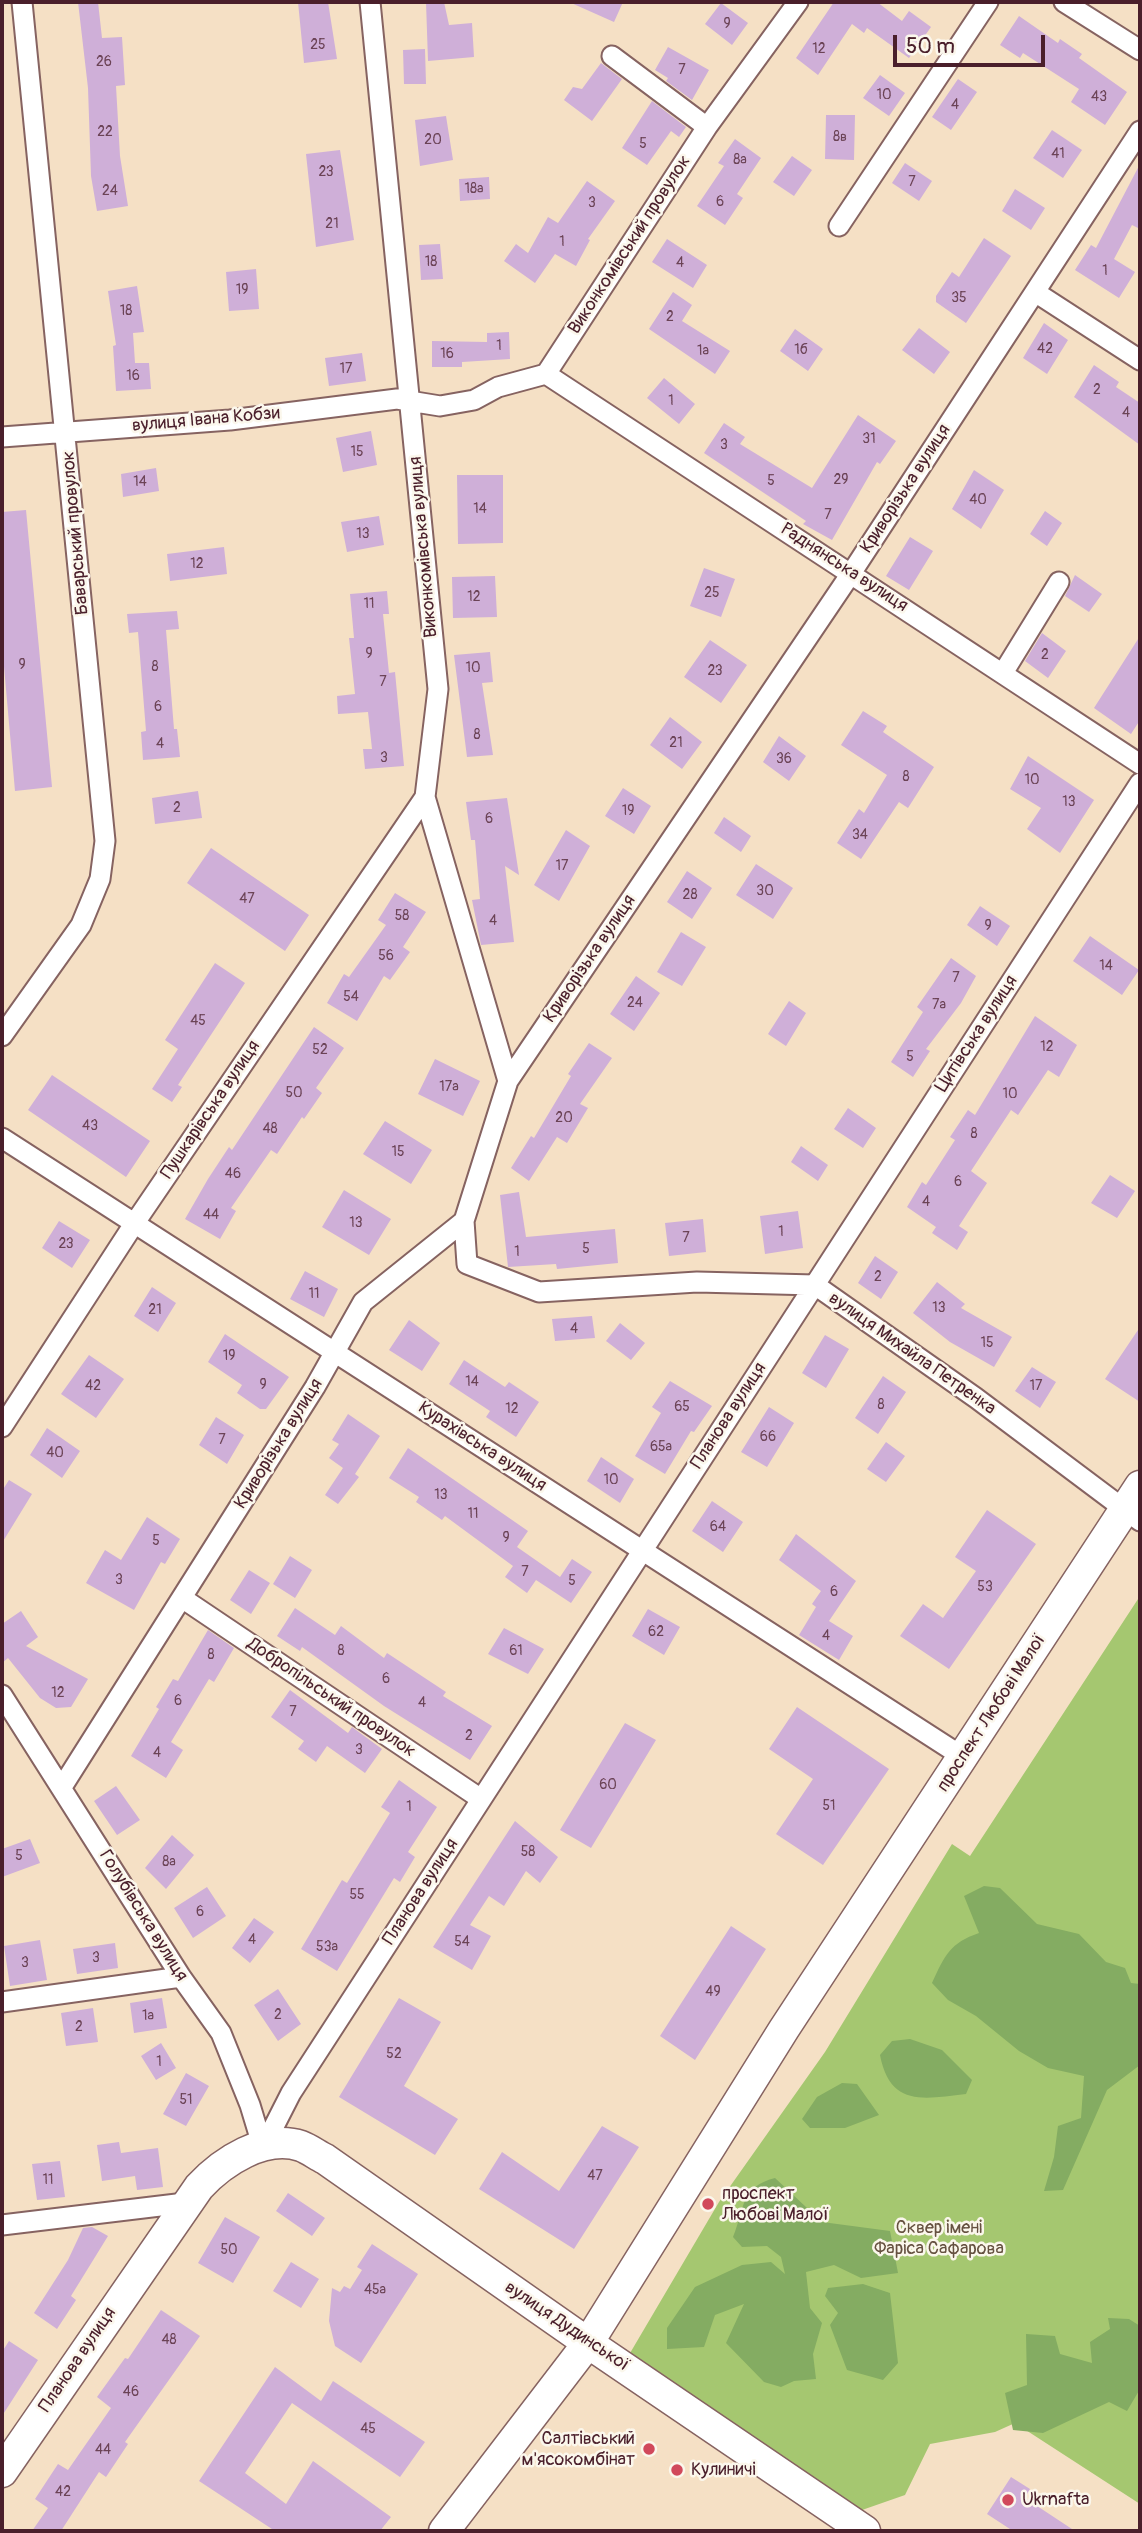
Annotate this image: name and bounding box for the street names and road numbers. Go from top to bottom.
street label: Виконкомівський провулок [564,152,696,338]
street label: вулиця Івана Кобзи [131,403,281,437]
street label: Криворізька вулиця [856,420,956,558]
street label: Баварський провулок [58,450,94,616]
street label: Виконкомівська вулиця [405,456,443,638]
street label: Раднянська вулиця [776,519,912,617]
street label: Криворізька вулиця [539,891,641,1027]
street label: Цитівська вулиця [931,972,1023,1096]
street label: Пушкарівська вулиця [157,1037,265,1183]
street label: вулиця Михайла Петренка [824,1288,1000,1420]
street label: Планова вулиця [687,1359,771,1473]
street label: Криворізька вулиця [230,1375,328,1513]
street label: Курахівська вулиця [414,1397,550,1497]
street label: проспект Любові Малої [933,1630,1051,1796]
street label: Добропільський провулок [243,1634,419,1762]
street label: Планова вулиця [379,1835,463,1949]
street label: Голубівська вулиця [94,1846,192,1986]
street label: вулиця Дудинської [500,2277,634,2377]
street label: Планова вулиця [35,2303,121,2417]

